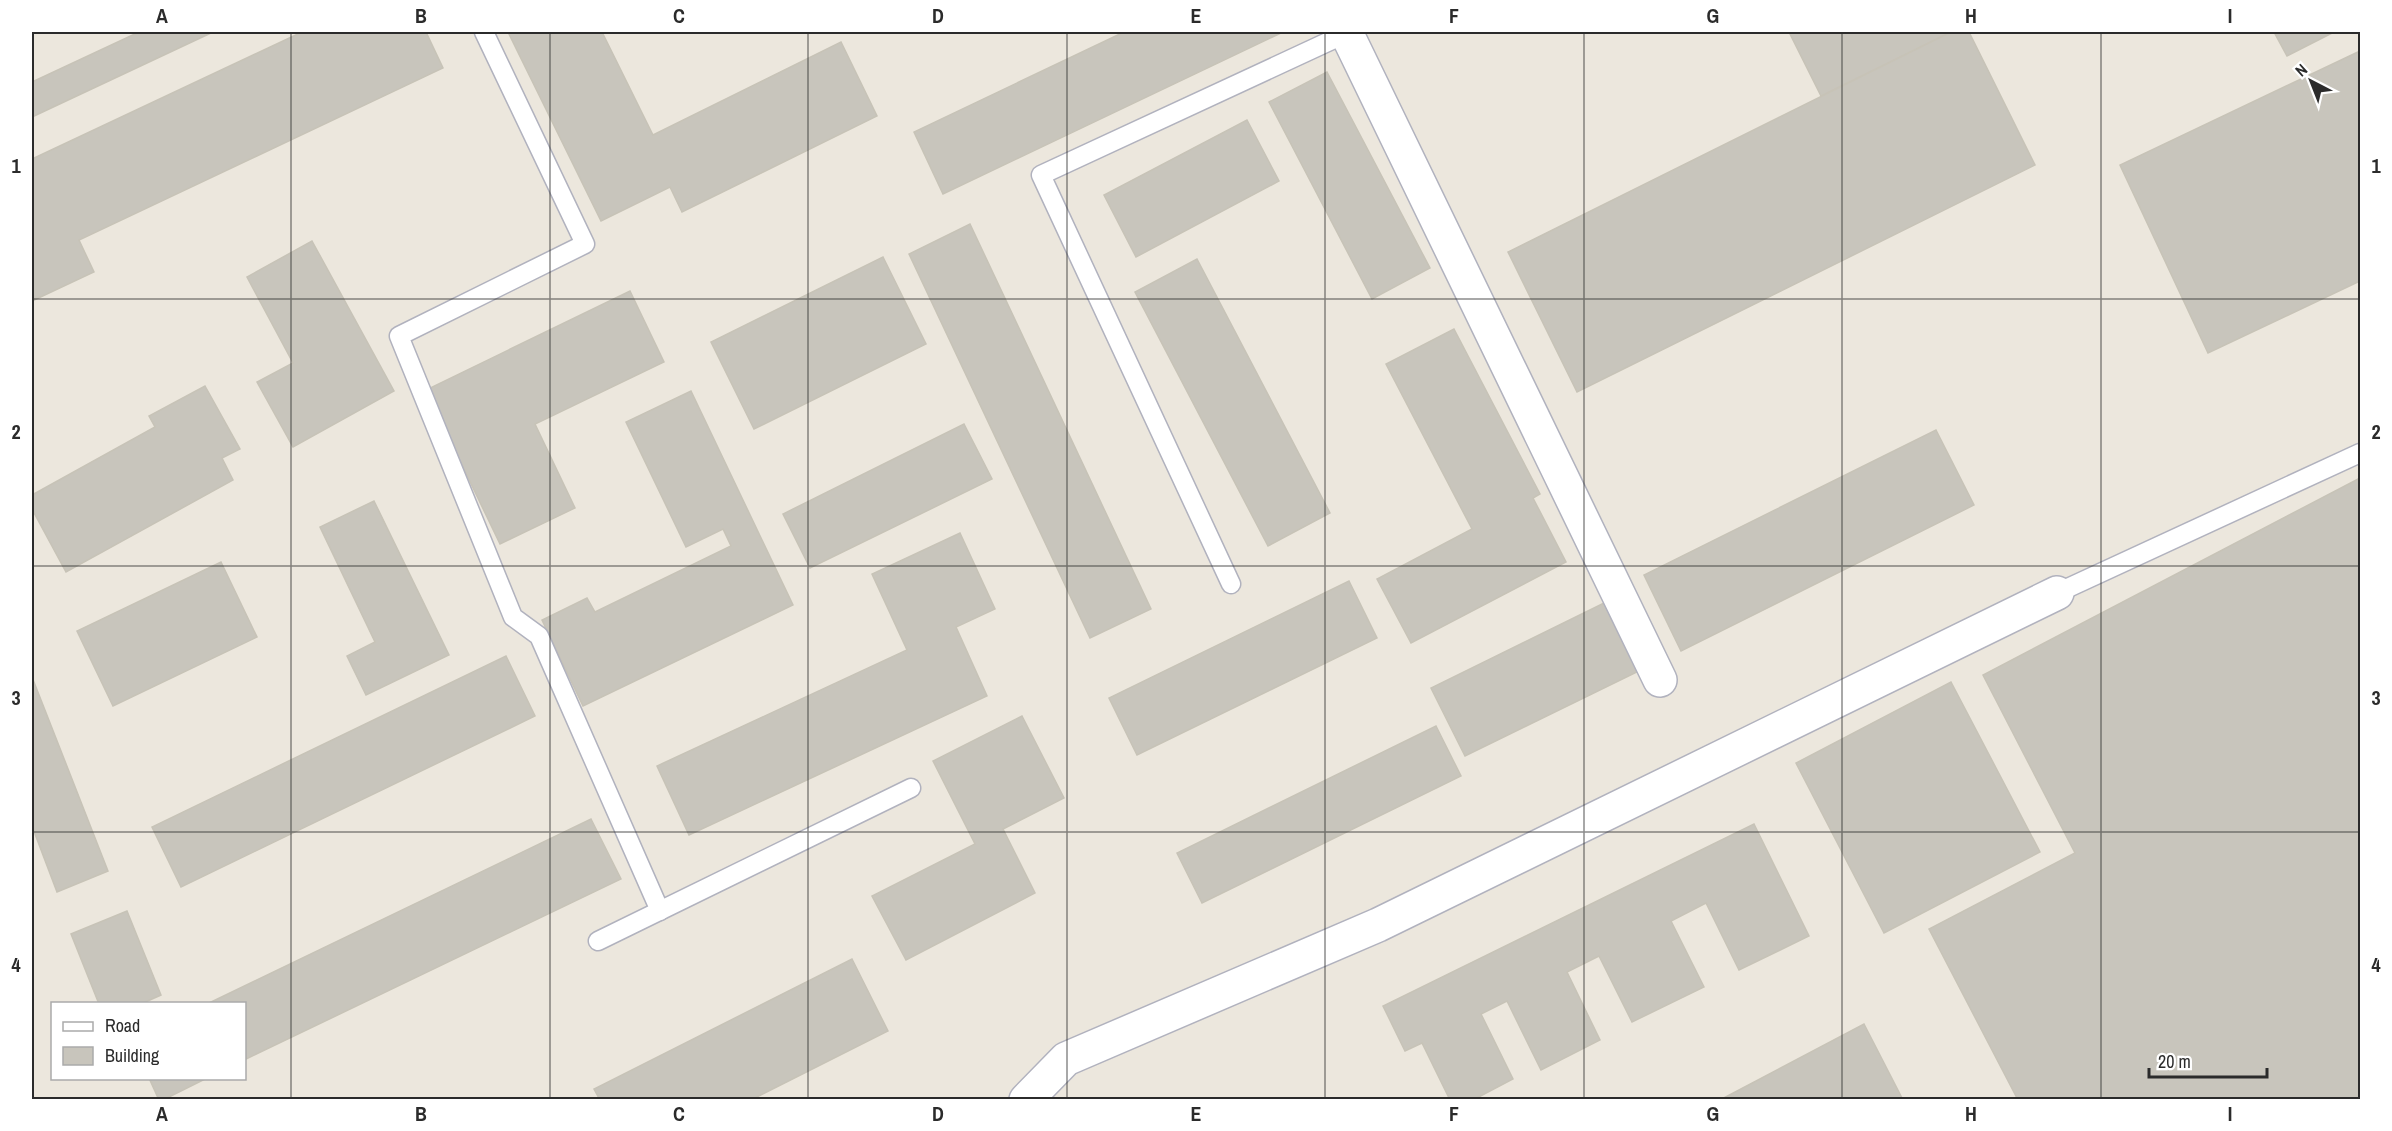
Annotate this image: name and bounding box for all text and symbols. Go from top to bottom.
text: A [156,2,168,29]
text: B [415,2,427,29]
text: C [673,2,685,29]
text: D [932,2,944,29]
text: E [1191,2,1202,29]
text: F [1449,2,1459,29]
text: G [1707,2,1719,29]
text: H [1965,2,1977,29]
text: I [2228,2,2232,29]
north arrow [2281,51,2341,111]
text: N [2290,59,2312,81]
text: 1 [11,152,21,179]
text: 1 [2371,152,2381,179]
text: 2 [11,418,21,445]
text: 2 [2371,418,2381,445]
text: 3 [11,684,21,711]
text: 3 [2371,684,2381,711]
text: 4 [11,951,21,978]
text: 4 [2371,951,2381,978]
legend [51,1002,246,1080]
text: Road [105,1013,140,1038]
scale bar [2149,1041,2268,1079]
text: Building [105,1043,160,1068]
text: 20 m [2158,1049,2191,1074]
text: A [156,1100,168,1127]
text: B [415,1100,427,1127]
text: C [673,1100,685,1127]
text: D [932,1100,944,1127]
text: E [1191,1100,1202,1127]
text: F [1449,1100,1459,1127]
text: G [1707,1100,1719,1127]
text: H [1965,1100,1977,1127]
text: I [2228,1100,2232,1127]

